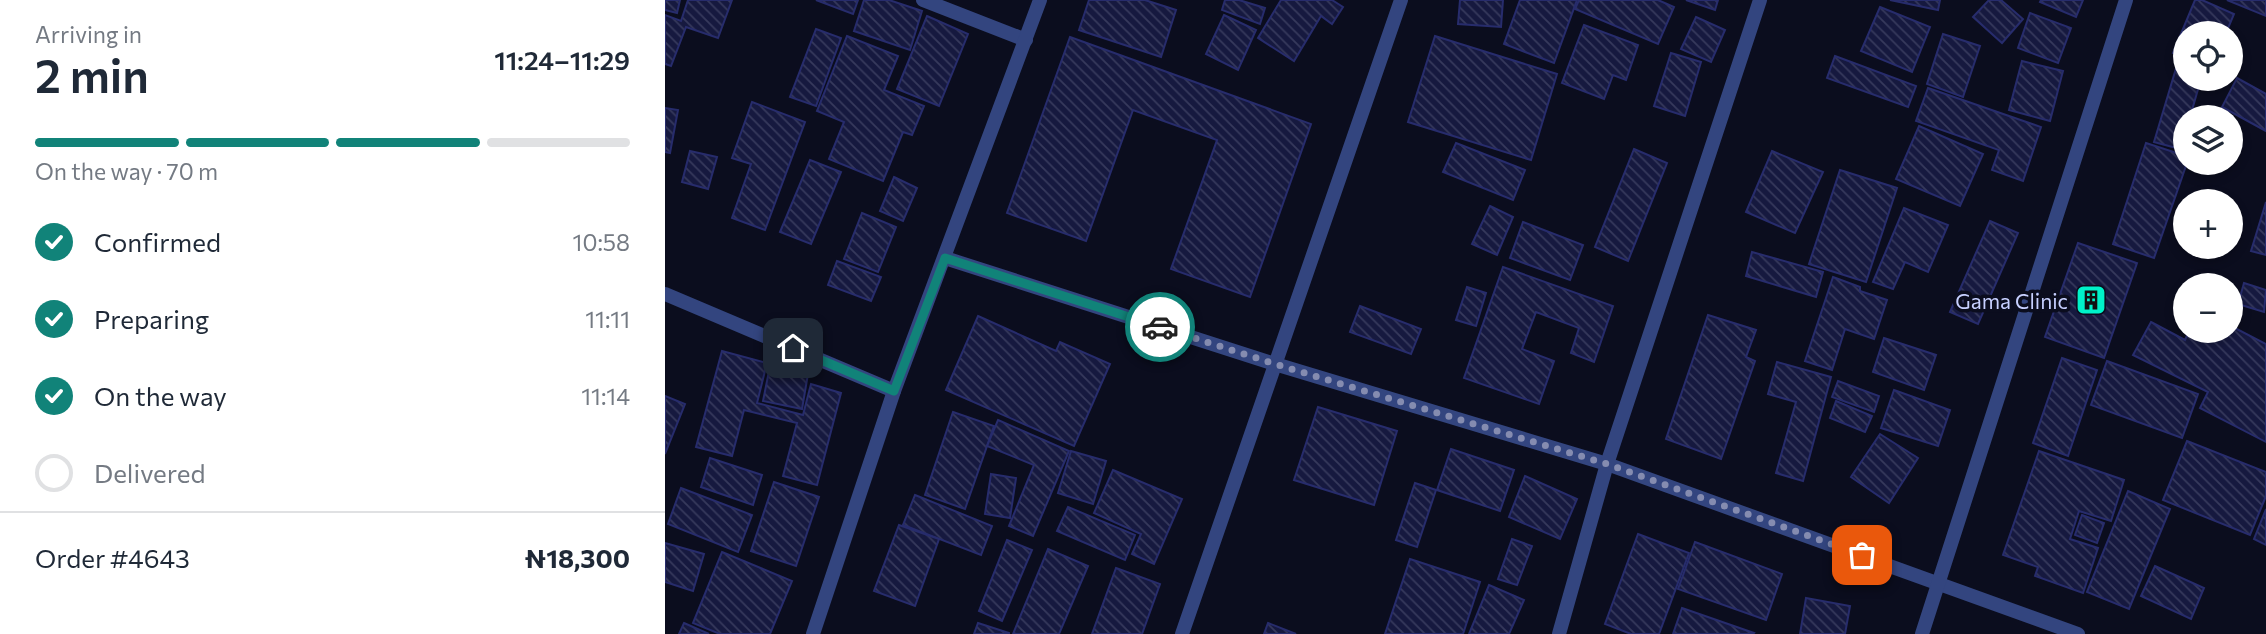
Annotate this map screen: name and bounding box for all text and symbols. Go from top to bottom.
text: Arriving in [35,20,142,48]
map controls [2173,21,2243,343]
button: locate [2173,21,2243,91]
text: 11:24–11:29 [494,44,630,75]
text: 2 min [35,46,149,102]
button: layers [2173,105,2243,175]
text: On the way · 70 m [35,157,218,185]
button: + [2173,189,2243,259]
icon: check [35,223,73,261]
text: Confirmed [94,226,221,257]
text: 10:58 [573,228,630,256]
button: − [2173,273,2243,343]
building icon: Gama Clinic [2074,283,2108,317]
place label: Gama Clinic [1955,288,2068,313]
courier [1125,292,1195,362]
icon: check [35,300,73,338]
text: Preparing [94,303,209,334]
text: 11:11 [585,305,630,333]
icon: car [1141,308,1179,346]
pin [763,318,823,378]
icon: home [774,329,812,367]
icon: check [35,377,73,415]
text: On the way [94,380,227,411]
text: 11:14 [581,382,630,410]
text: Delivered [94,457,205,488]
pin [1832,525,1892,585]
icon: bag [1843,536,1881,574]
text: Order #4643 [35,542,190,573]
text: ₦18,300 [525,542,630,573]

